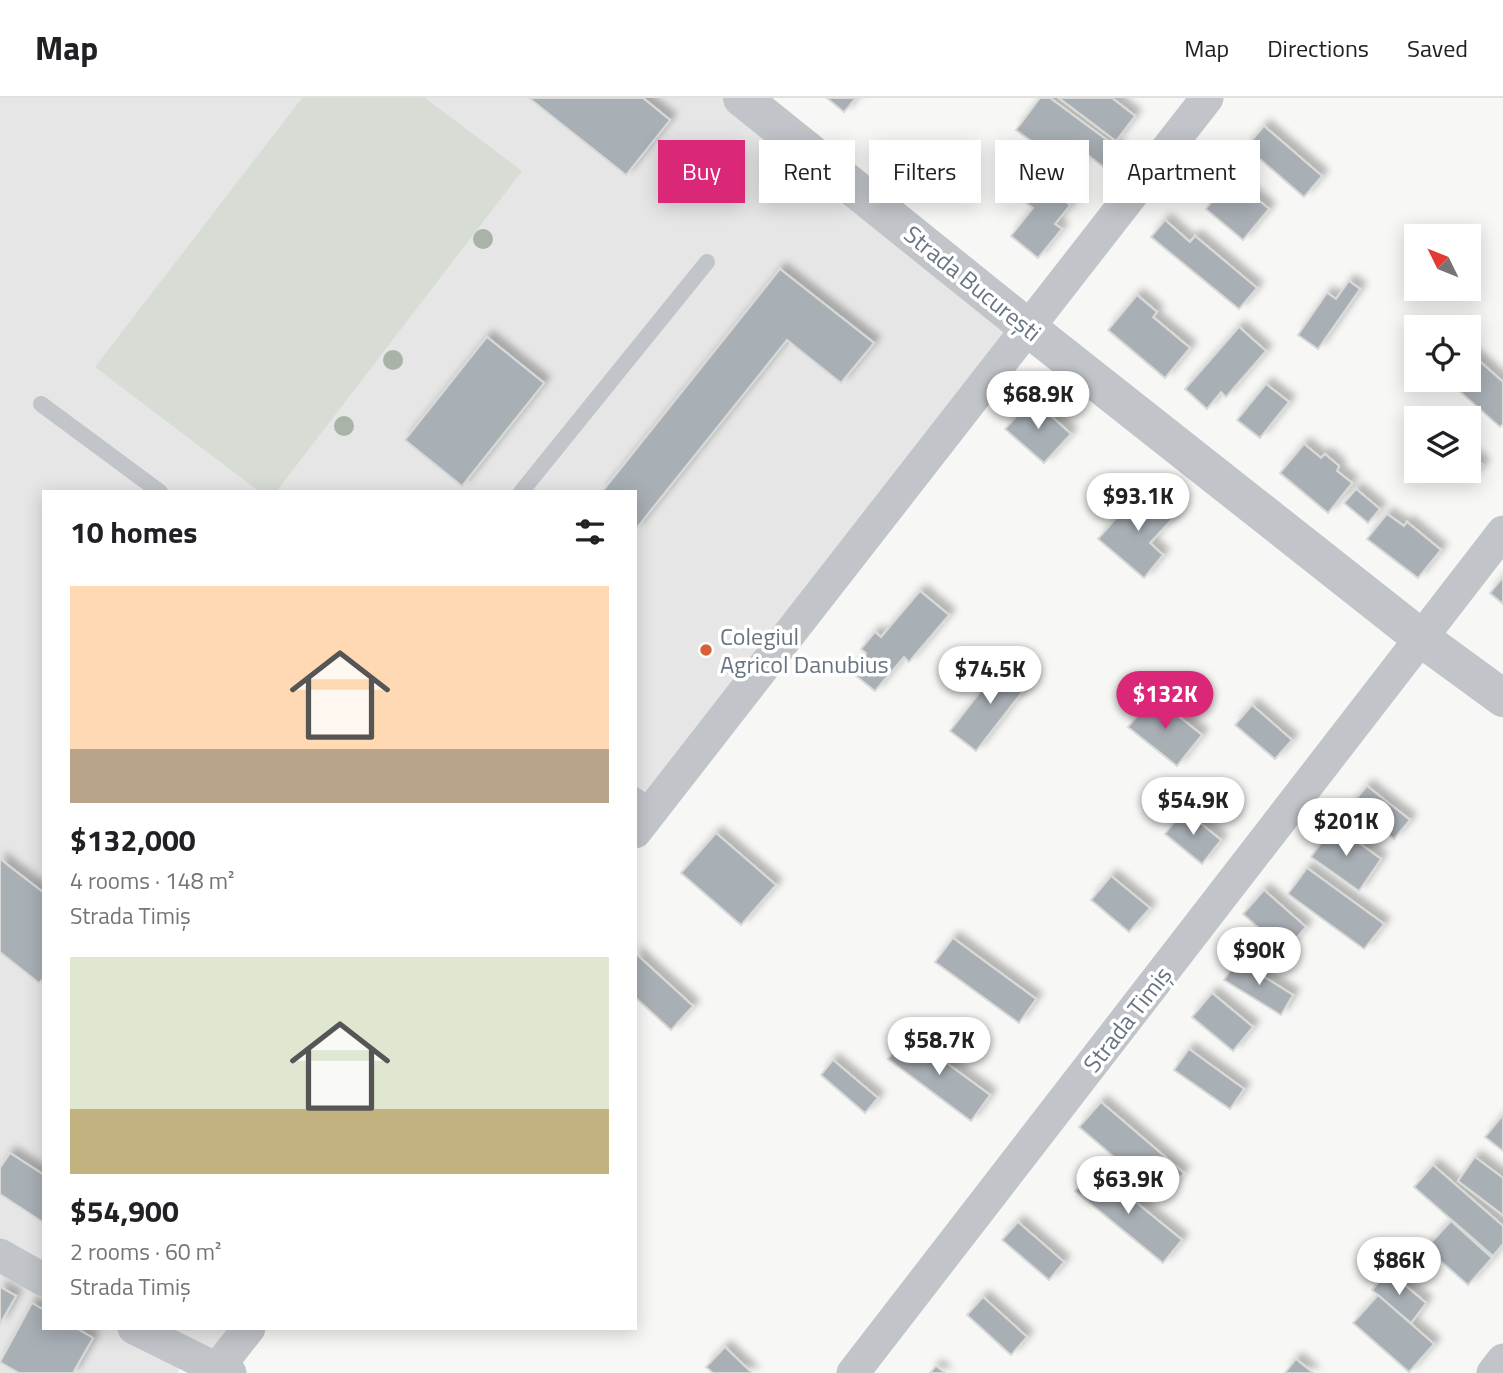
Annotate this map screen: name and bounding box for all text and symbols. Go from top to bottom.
text: Map [35,23,98,73]
text: Map [1184,30,1229,66]
text: Directions [1267,30,1369,66]
text: Saved [1407,30,1468,66]
chip: Buy [658,140,745,203]
chip: Rent [759,140,855,203]
chip: Filters [869,140,981,203]
chip: New [995,140,1089,203]
chip: Apartment [1103,140,1260,203]
street label: Strada București [897,216,1049,350]
north arrow [1404,224,1480,301]
map controls [1404,224,1481,483]
button: locate [1404,315,1481,392]
pin: $68.9K [981,372,1095,431]
text: $68.9K [1002,376,1074,411]
button: layers [1404,406,1481,483]
pin: $93.1K [1081,474,1195,533]
text: $93.1K [1102,478,1174,513]
text: 10 homes [70,509,197,555]
icon: filters [571,513,609,551]
place label: Colegiul Agricol Danubius [720,618,889,682]
icon: home [277,632,403,758]
marker: Colegiul Agricol Danubius [698,642,714,658]
pin: $74.5K [933,646,1047,706]
text: $74.5K [954,651,1026,686]
pin: $132K [1116,672,1214,731]
text: $132K [1132,676,1198,711]
pin: $54.9K [1136,778,1250,837]
text: $54.9K [1157,782,1229,817]
pin: $201K [1297,798,1395,858]
text: $201K [1313,803,1379,838]
text: $132,000 [70,817,196,863]
text: 4 rooms · 148 m² [70,863,234,898]
text: Strada Timiș [70,898,191,933]
pin: $90K [1218,928,1300,987]
text: $90K [1233,932,1285,967]
street label: Strada Timiș [1074,958,1180,1080]
icon: home [277,1003,403,1129]
pin: $58.7K [882,1018,996,1077]
text: $58.7K [903,1022,975,1057]
pin: $63.9K [1071,1156,1185,1216]
text: $63.9K [1092,1161,1164,1196]
text: $54,900 [70,1188,179,1234]
text: 2 rooms · 60 m² [70,1234,221,1269]
pin: $86K [1358,1238,1440,1297]
text: $86K [1373,1242,1425,1277]
text: Strada Timiș [70,1269,191,1304]

